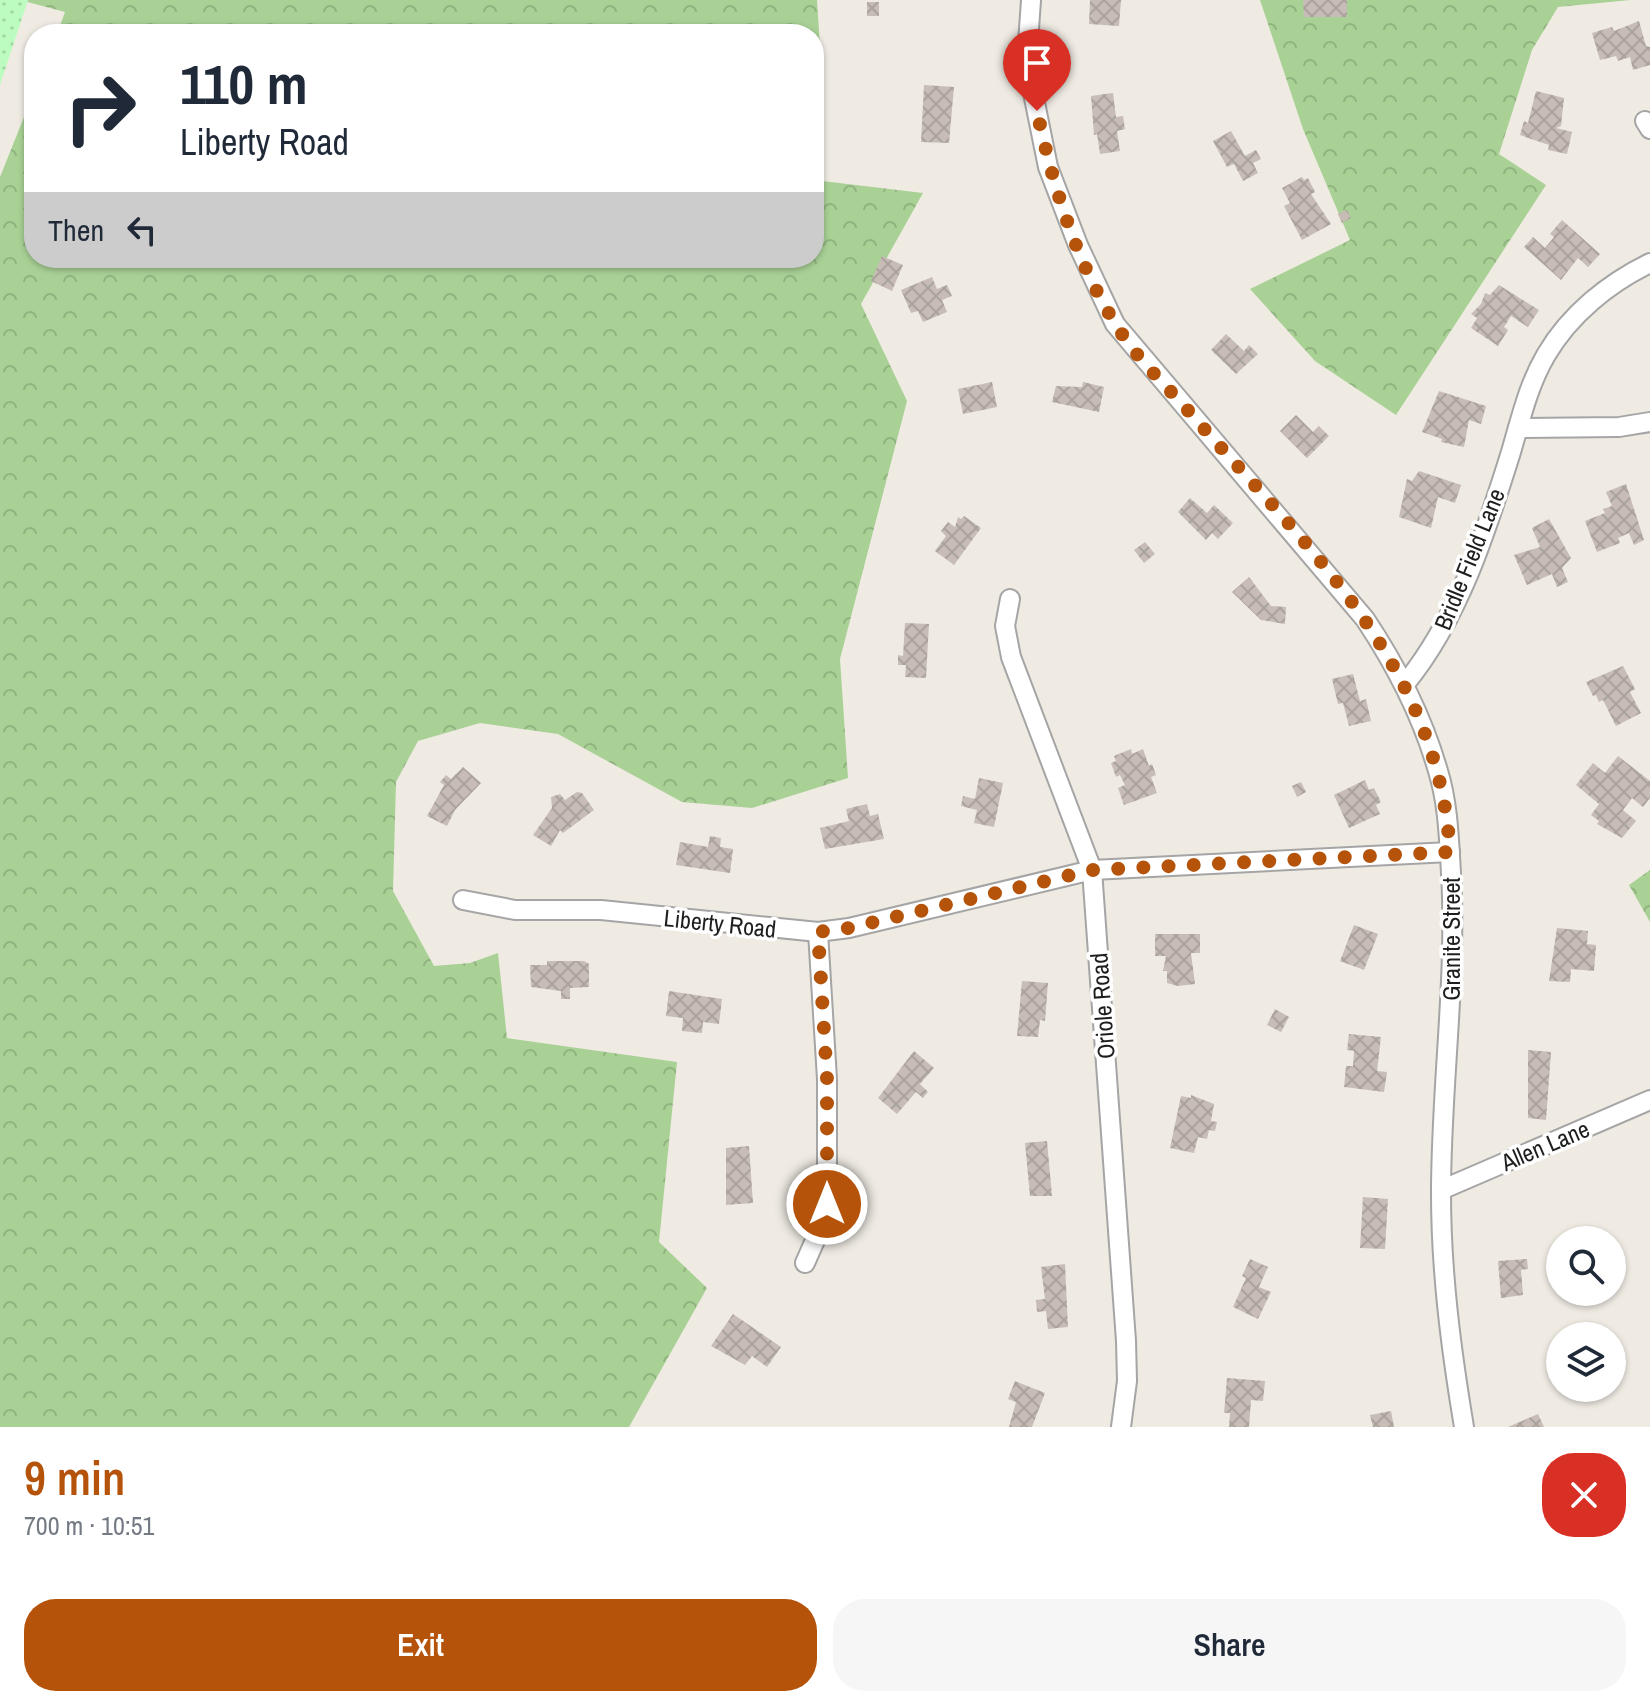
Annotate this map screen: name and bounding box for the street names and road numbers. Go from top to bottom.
street label: Bridle Field Lane [1426,484,1512,634]
street label: Granite Street [1435,877,1467,1001]
street label: Liberty Road [662,901,778,945]
street label: Oriole Road [1082,952,1122,1060]
street label: Allen Lane [1495,1112,1594,1178]

